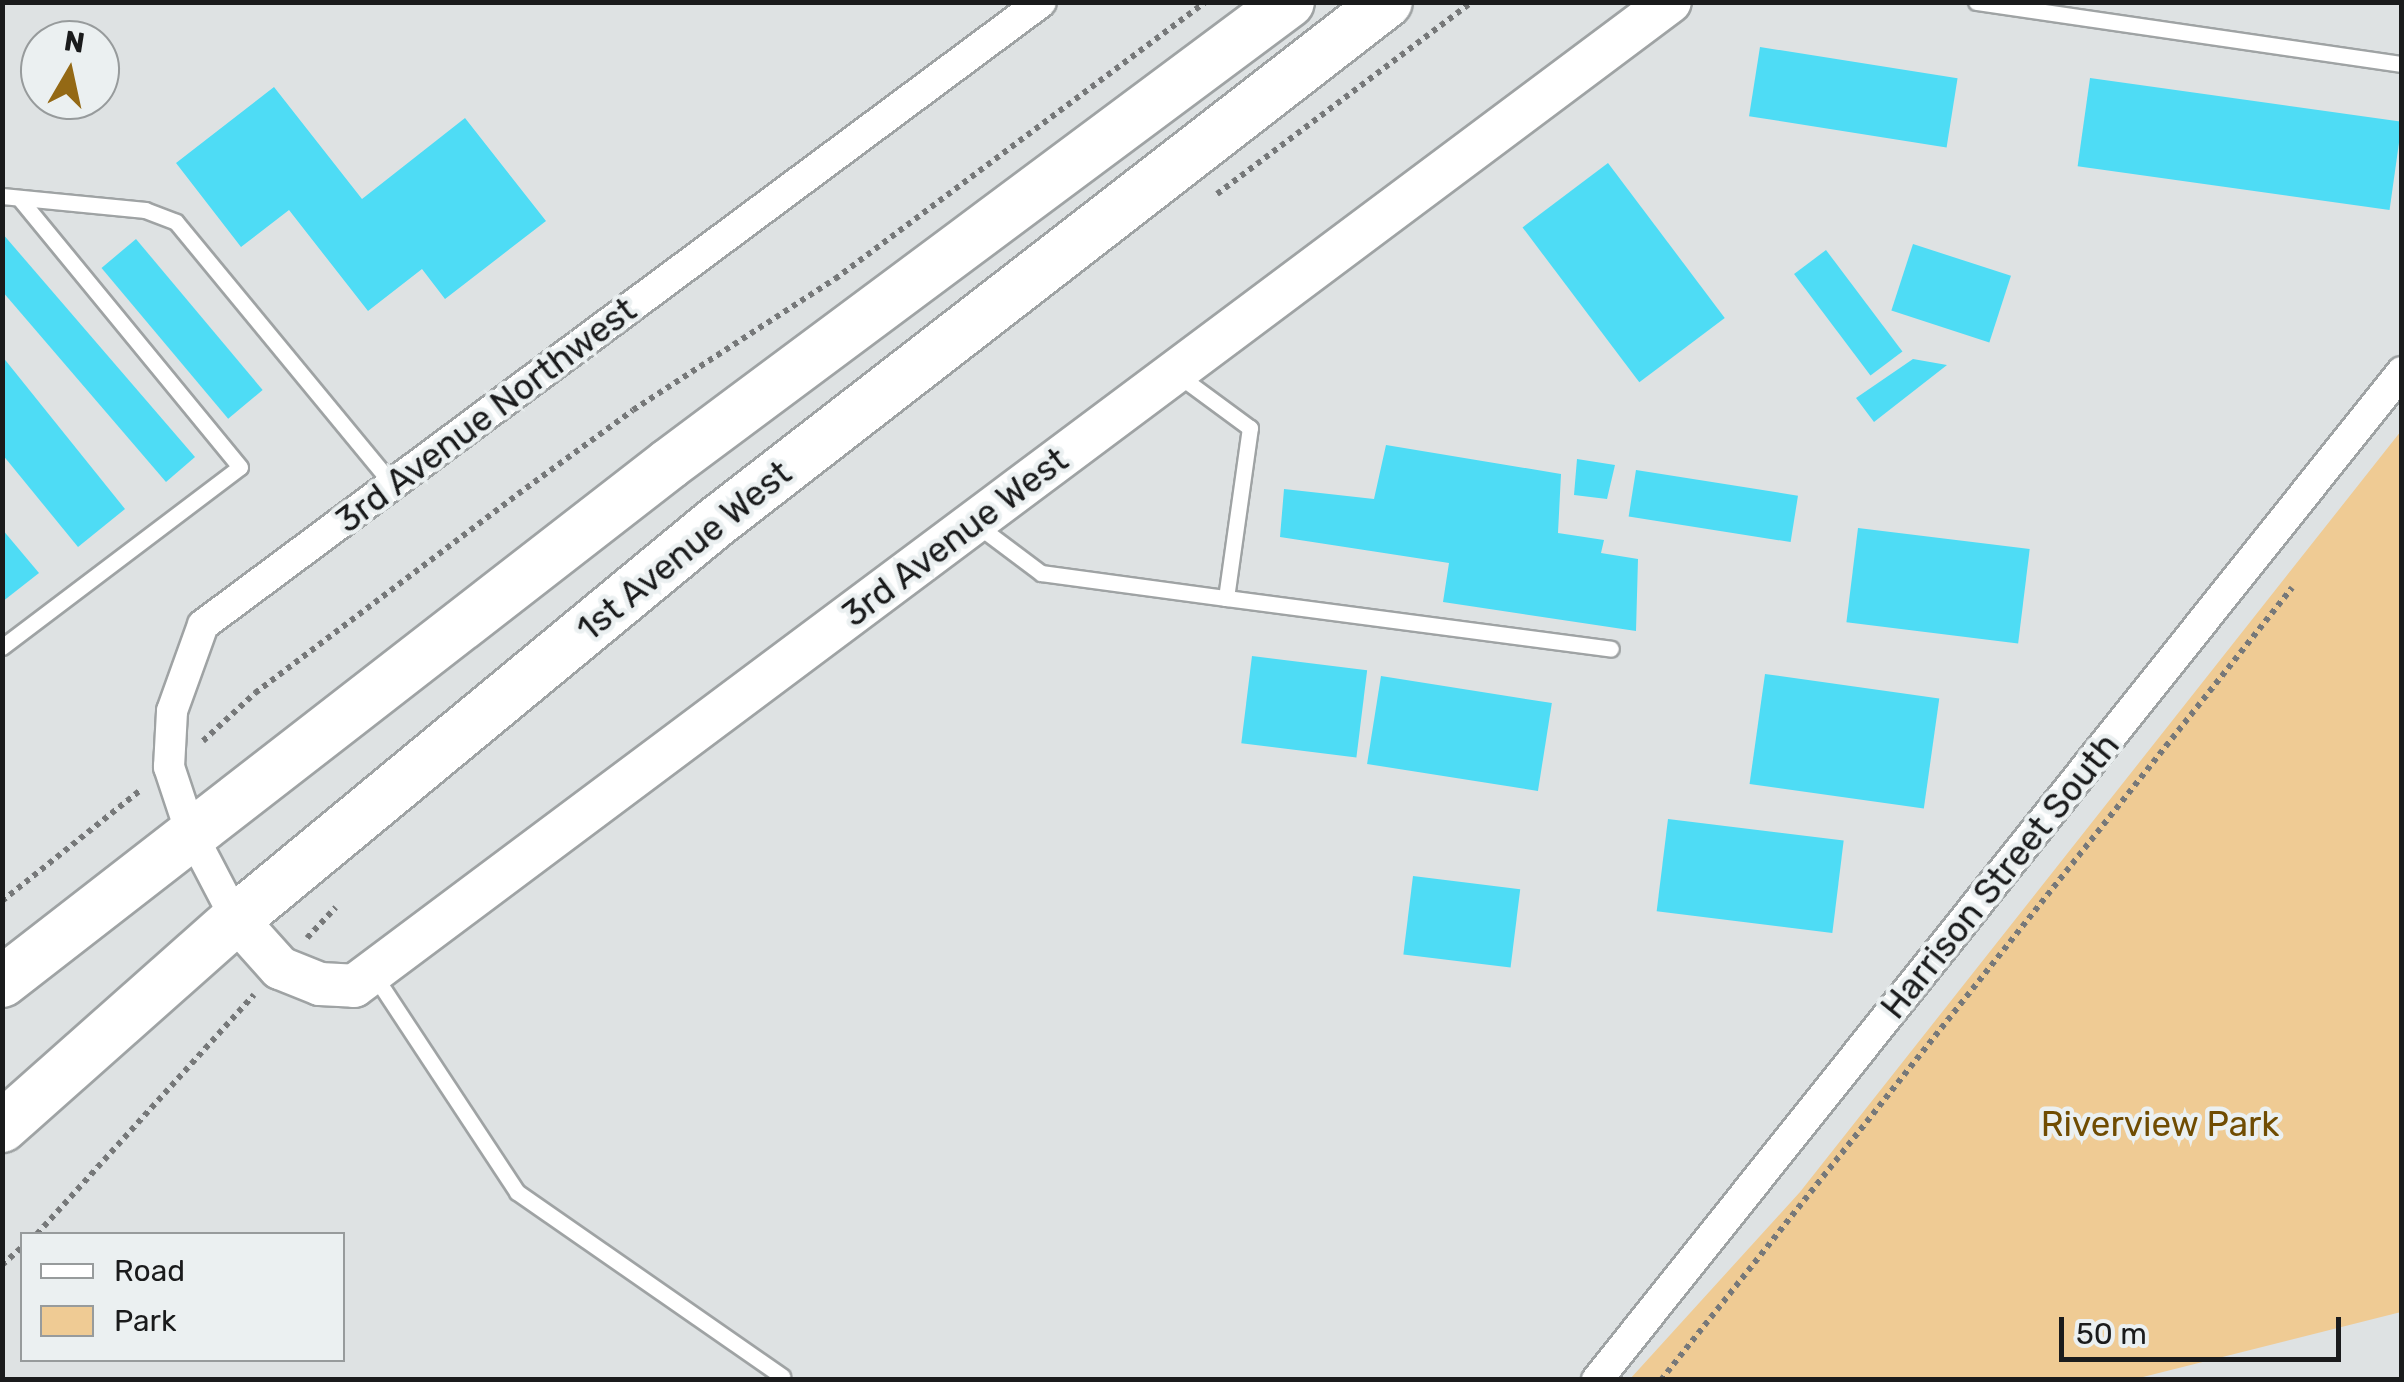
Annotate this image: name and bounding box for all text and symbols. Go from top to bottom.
north arrow [20,20,120,120]
text: N [62,24,87,60]
street label: 3rd Avenue Northwest [327,288,645,542]
street label: 3rd Avenue West [833,438,1077,636]
street label: 1st Avenue West [568,451,800,651]
street label: Harrison Street South [1872,725,2128,1027]
park label: Riverview Park [2040,1103,2280,1145]
legend [20,1232,345,1362]
text: Road [114,1253,185,1289]
scale bar [2064,1297,2346,1359]
text: Park [114,1303,176,1339]
text: 50 m [2076,1316,2147,1352]

